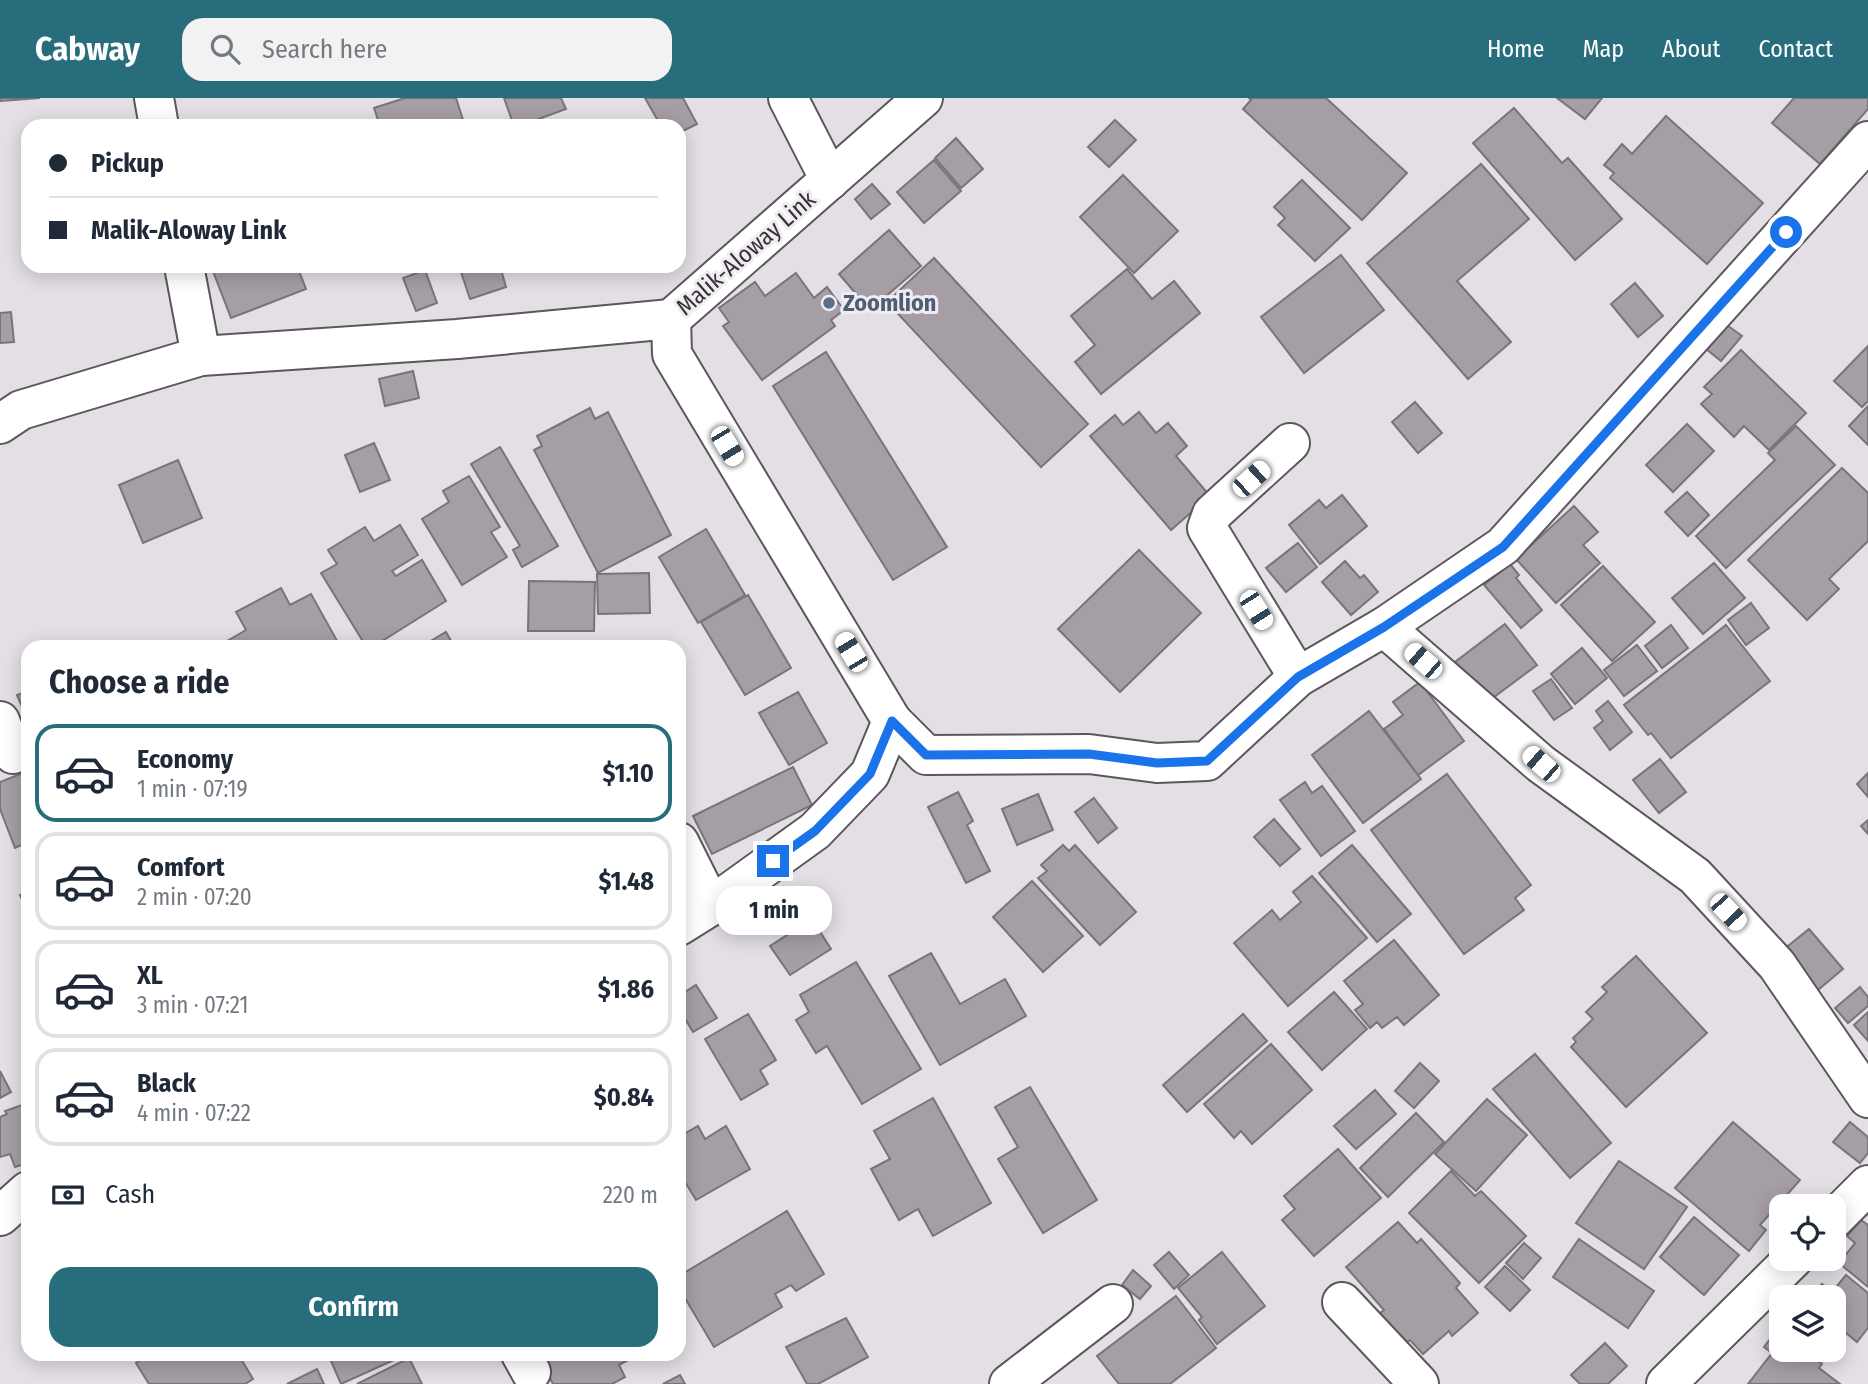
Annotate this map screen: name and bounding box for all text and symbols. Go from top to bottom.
search box [182,18,672,81]
text: Cabway [35,29,140,69]
icon: search [206,30,244,68]
text: Search here [262,34,387,65]
text: Home [1487,35,1544,63]
text: Map [1582,35,1624,63]
text: About [1662,35,1720,63]
text: Contact [1758,35,1833,63]
text: Pickup [91,148,164,179]
street label: Malik-Aloway Link [671,184,822,321]
text: Malik-Aloway Link [91,215,286,246]
route start [1770,216,1802,248]
place label: Zoomlion [843,289,936,317]
marker: Zoomlion [821,295,837,311]
car [708,423,747,469]
car [1229,457,1274,501]
car [1236,587,1277,633]
car [832,629,871,675]
car [1401,639,1446,683]
text: Choose a ride [49,663,230,701]
icon: car [53,742,116,805]
car [1519,742,1564,786]
text: Economy [137,744,233,775]
text: $1.10 [602,758,654,789]
text: 1 min · 07:19 [137,775,248,803]
route end [757,845,789,877]
icon: car [53,850,116,913]
text: Comfort [137,852,225,883]
text: $1.48 [599,866,654,897]
text: 2 min · 07:20 [137,883,252,911]
callout: 1 min [715,886,831,934]
car [1706,889,1751,935]
text: 1 min [749,896,799,924]
icon: car [53,958,116,1021]
text: XL [137,960,163,991]
text: $1.86 [598,974,654,1005]
text: 3 min · 07:21 [137,991,248,1019]
icon: car [53,1066,116,1129]
text: Black [137,1068,196,1099]
text: $0.84 [594,1082,654,1113]
text: 4 min · 07:22 [137,1099,251,1127]
icon: cash [49,1176,87,1214]
text: Cash [105,1179,155,1210]
text: 220 m [603,1181,658,1209]
map controls [1769,1194,1846,1362]
button: locate [1769,1194,1846,1271]
button: Confirm [49,1267,658,1347]
button: layers [1769,1285,1846,1362]

